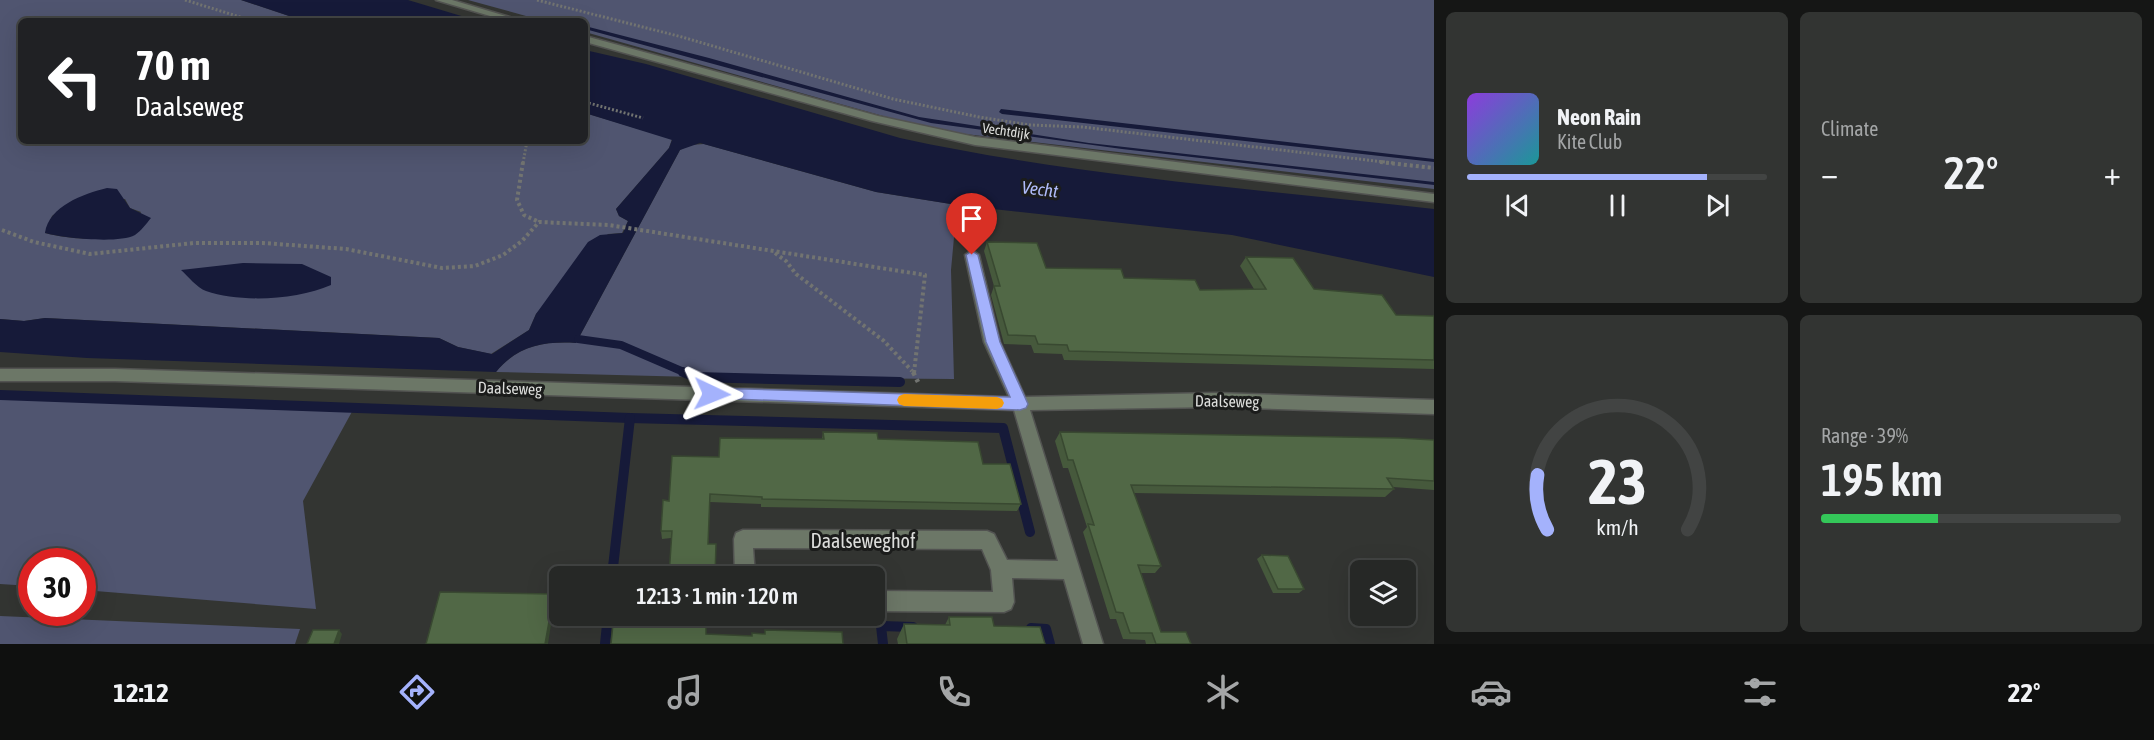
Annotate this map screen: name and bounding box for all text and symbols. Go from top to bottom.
text: 70 m [135,41,210,89]
icon: left [36,42,114,120]
text: Daalseweg [135,91,244,122]
text: Neon Rain [1557,104,1641,130]
text: Climate [1821,117,1878,140]
street label: Vechtdijk [981,120,1031,142]
text: Kite Club [1557,130,1622,153]
text: 22° [1944,147,1998,199]
text: − [1821,154,1838,192]
text: + [2104,154,2121,192]
water label: Vecht [1021,176,1060,202]
icon: previous [1501,189,1534,222]
icon: pause [1601,189,1634,222]
icon: next [1701,189,1734,222]
pin [946,193,997,255]
icon: arrive [955,202,988,235]
position arrow [680,362,744,426]
street label: Daalseweg [477,378,543,399]
street label: Daalseweg [1195,391,1259,412]
text: Range · 39% [1821,424,1908,447]
text: 23 [1588,446,1646,517]
text: 195 km [1821,454,1943,506]
text: km/h [1596,516,1638,541]
street label: Daalseweghof [810,529,916,552]
speed limit sign: 30 [18,548,96,626]
map controls [1350,560,1416,626]
button: layers [1350,560,1416,626]
text: 12:13 · 1 min · 120 m [636,583,798,609]
icon: directions [396,671,438,713]
icon: music [664,671,706,713]
icon: phone [933,671,975,713]
icon: climate [1202,671,1244,713]
icon: car [1470,671,1512,713]
icon: filters [1739,671,1781,713]
text: 12:12 [113,677,169,708]
text: 22° [2008,677,2041,708]

